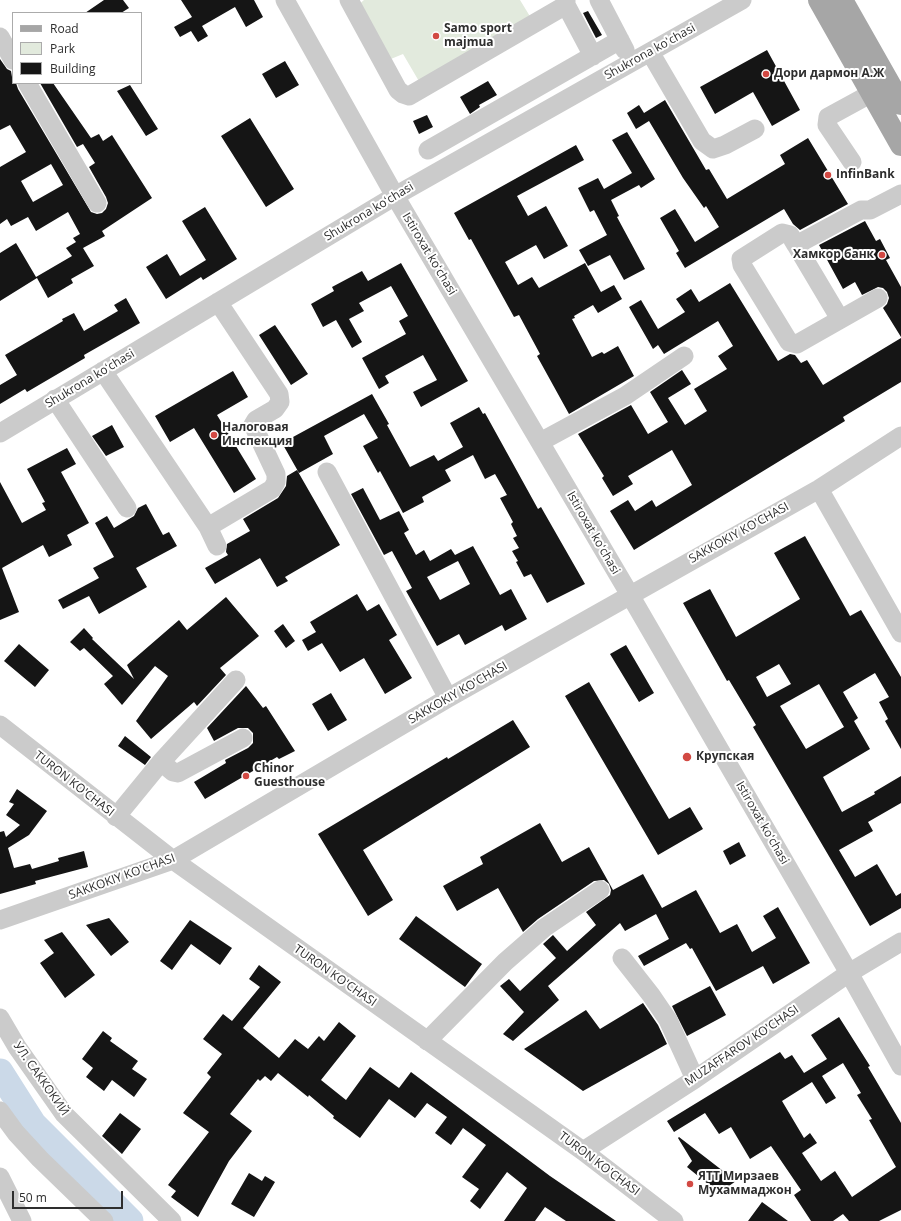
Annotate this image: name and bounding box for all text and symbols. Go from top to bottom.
legend [12,12,142,84]
text: Road [50,20,79,37]
street label: Shukrona koʻchasi [602,21,698,83]
place label: Samo sport majmua [444,22,512,50]
marker: Samo sport majmua [431,31,441,41]
text: Park [50,40,75,57]
text: Building [50,60,95,77]
place label: Дори дармон А.Ж [774,67,884,81]
marker: Дори дармон А.Ж [761,69,771,79]
place label: InfinBank [836,168,895,182]
marker: InfinBank [823,170,833,180]
street label: Shukrona koʻchasi [322,180,416,244]
street label: Istiroxat koʻchasi [399,210,459,298]
place label: Хамкор банк [793,248,874,262]
marker: Хамкор банк [877,250,887,260]
street label: Shukrona koʻchasi [43,347,137,411]
place label: Налоговая Инспекция [222,421,292,449]
marker: Налоговая Инспекция [209,430,219,440]
street label: Istiroxat koʻchasi [563,489,623,577]
street label: SAKKOKIY KO'CHASI [687,500,791,566]
street label: SAKKOKIY KO'CHASI [406,659,510,727]
street label: TURON KO'CHASI [31,748,117,820]
place label: Крупская [696,750,754,764]
marker: Крупская [681,751,693,763]
place label: Chinor Guesthouse [254,762,325,790]
marker: Chinor Guesthouse [241,771,251,781]
street label: Istiroxat koʻchasi [732,779,792,867]
street label: SAKKOKIY KO'CHASI [67,851,177,903]
street label: TURON KO'CHASI [291,942,379,1010]
street label: MUZAFFAROV KO'CHASI [682,1003,802,1089]
street label: УЛ. САККОКИЙ [10,1039,72,1119]
street label: TURON KO'CHASI [556,1129,642,1199]
place label: ЯТТ Мирзаев Мухаммаджон [698,1170,792,1198]
marker: ЯТТ Мирзаев Мухаммаджон [685,1179,695,1189]
scale bar [14,1183,125,1209]
text: 50 m [19,1189,47,1206]

